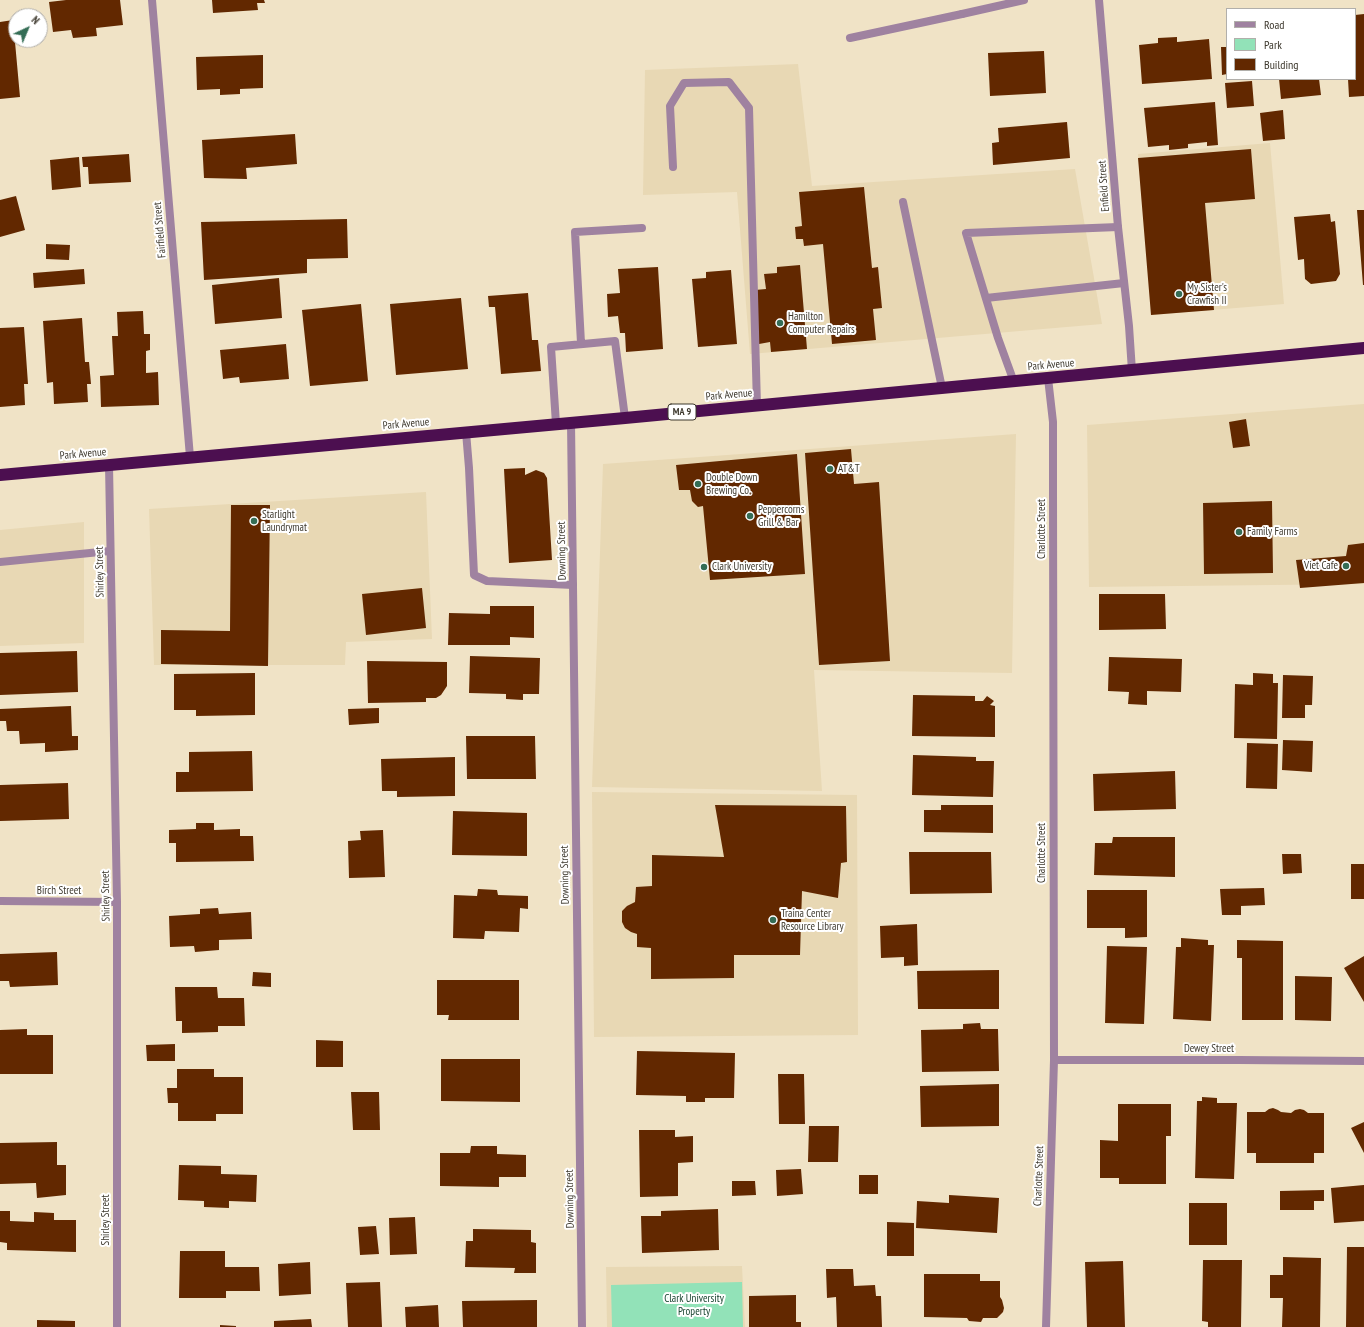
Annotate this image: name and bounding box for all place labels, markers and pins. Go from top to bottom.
place label: My Sister's Crawfish II [1187,281,1227,307]
marker: My Sister's Crawfish II [1174,289,1184,299]
place label: Hamilton Computer Repairs [788,310,855,336]
marker: Hamilton Computer Repairs [775,318,785,328]
place label: AT&T [838,462,860,476]
marker: AT&T [825,464,835,474]
place label: Double Down Brewing Co. [706,471,757,497]
marker: Double Down Brewing Co. [693,479,703,489]
place label: Peppercorns Grill & Bar [758,503,804,529]
place label: Starlight Laundrymat [262,508,307,534]
marker: Peppercorns Grill & Bar [745,511,755,521]
marker: Starlight Laundrymat [249,516,259,526]
place label: Family Farms [1247,525,1297,539]
marker: Family Farms [1234,527,1244,537]
place label: Viet Cafe [1304,559,1338,573]
place label: Clark University [712,560,772,574]
marker: Viet Cafe [1341,561,1351,571]
marker: Clark University [699,562,709,572]
place label: Traina Center Resource Library [781,907,844,933]
marker: Traina Center Resource Library [768,915,778,925]

